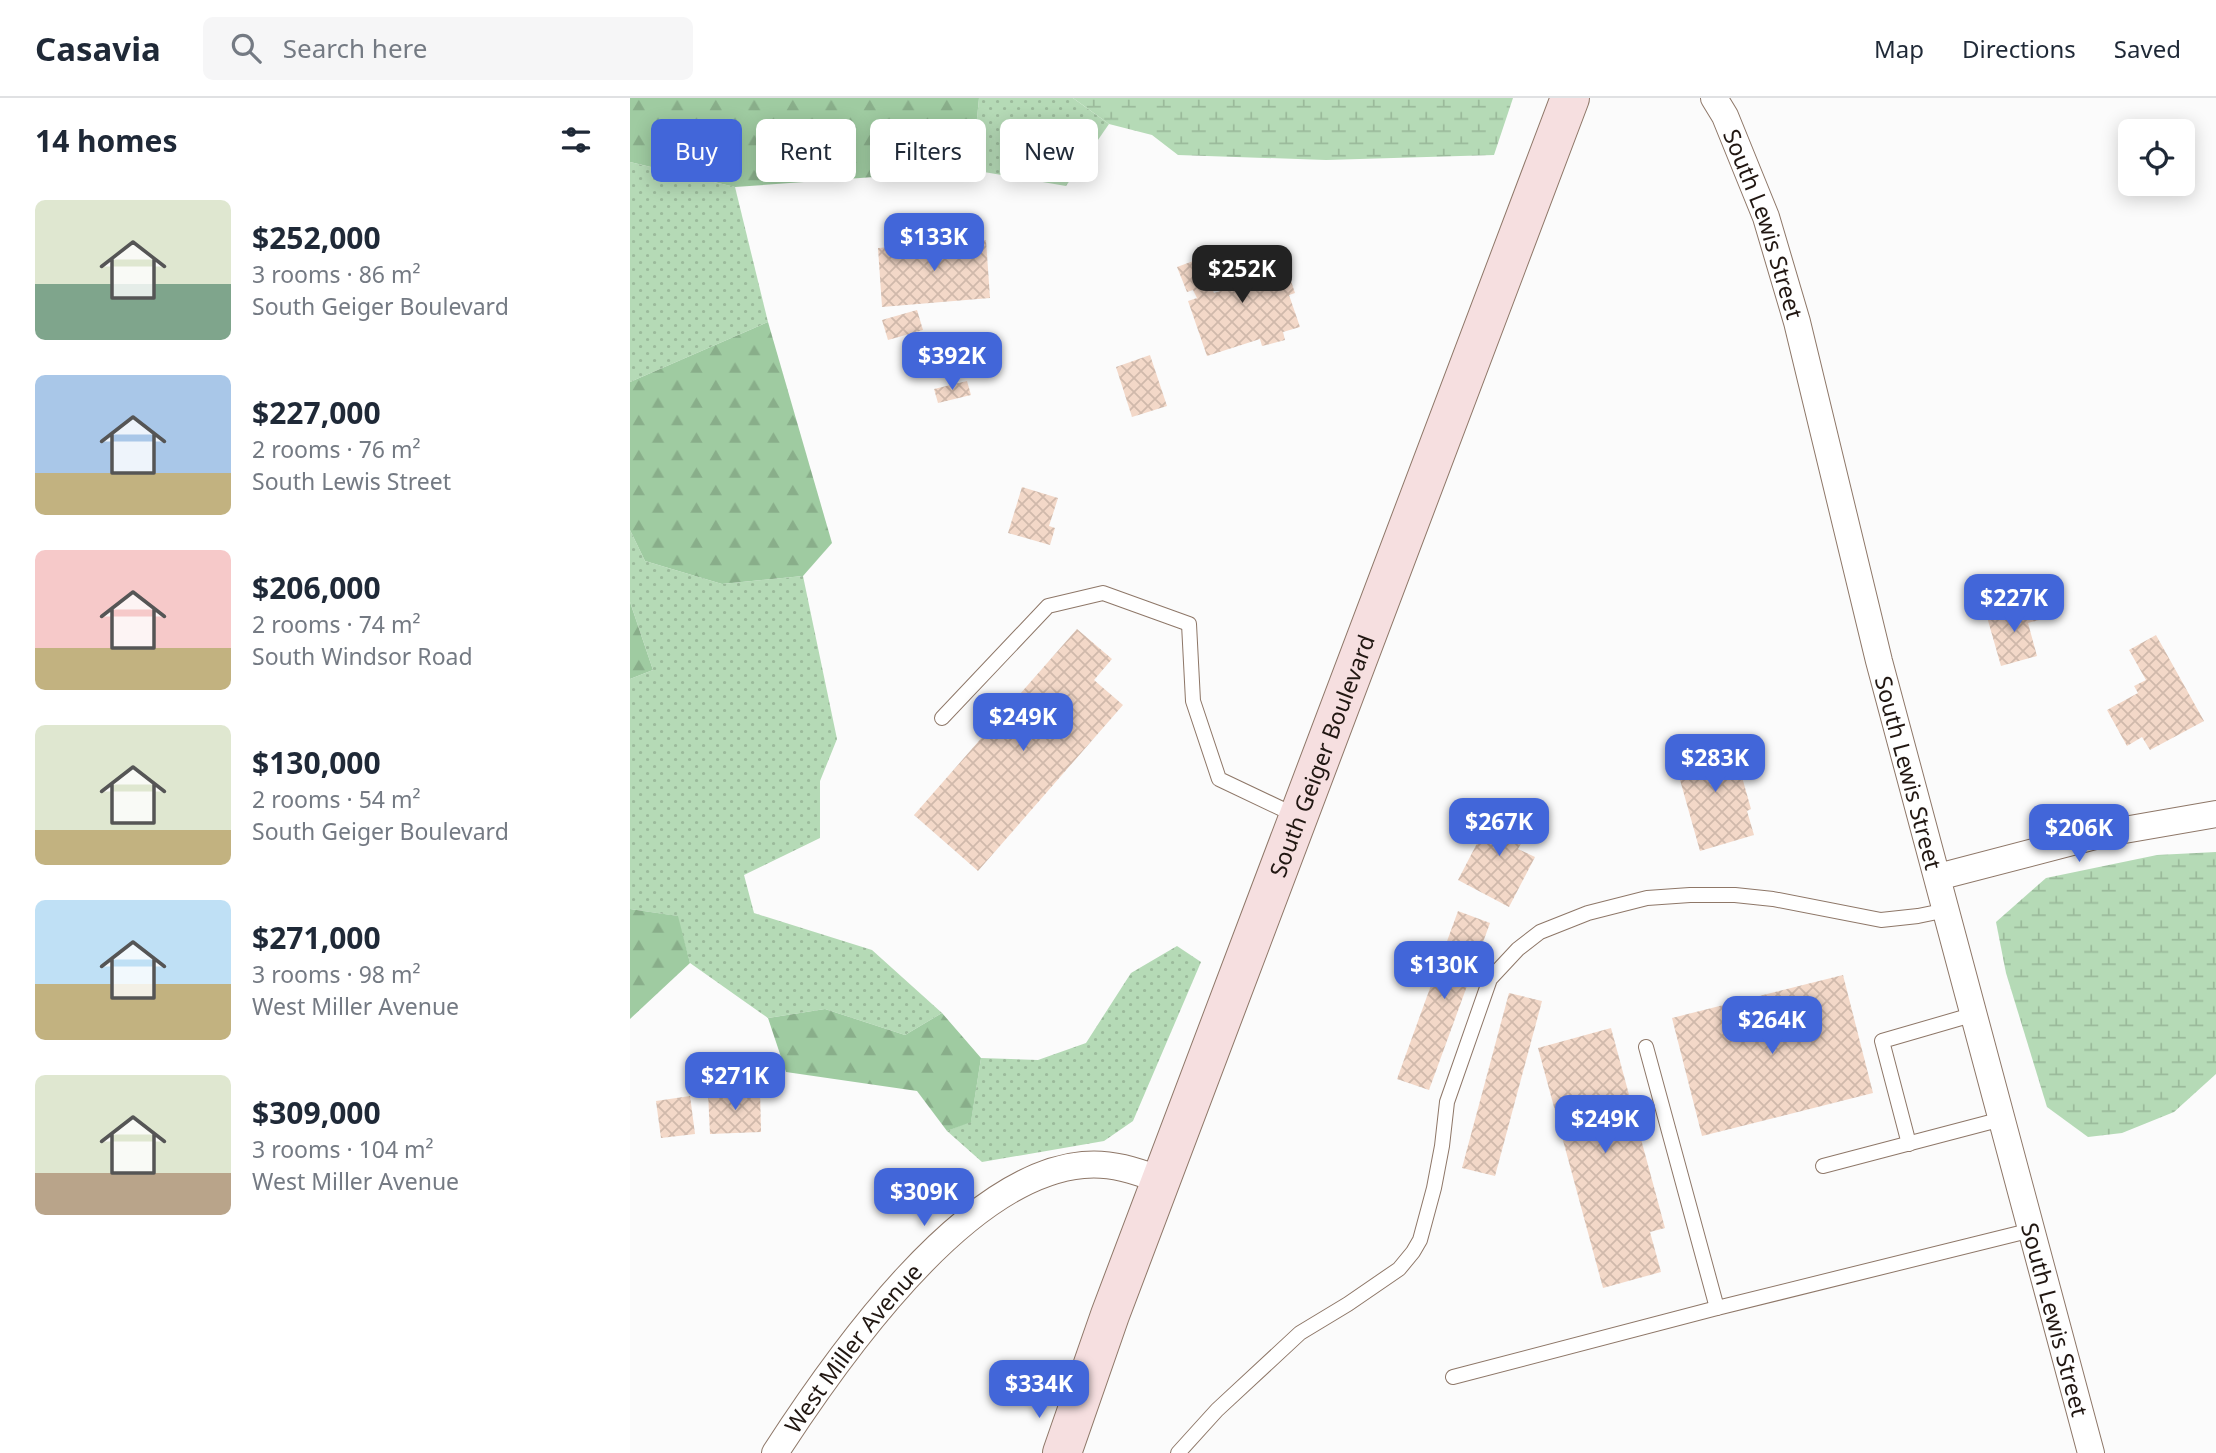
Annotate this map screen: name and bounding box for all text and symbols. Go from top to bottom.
search box [203,17,693,80]
text: Casavia [35,26,161,71]
icon: search [227,29,265,67]
text: Search here [283,30,427,66]
text: Map [1874,32,1924,65]
text: Directions [1962,32,2076,65]
text: Saved [2114,32,2181,65]
chip: Buy [651,119,742,182]
chip: Rent [756,119,856,182]
chip: Filters [870,119,986,182]
chip: New [1000,119,1098,182]
map controls [2118,119,2195,196]
button: locate [2118,119,2195,196]
text: 14 homes [35,120,178,161]
icon: filters [557,121,595,159]
street label: South Lewis Street [1716,124,1811,323]
pin: $133K [885,214,983,273]
text: $252,000 [252,217,381,258]
text: $133K [900,220,968,252]
icon: home [91,228,175,312]
pin: $252K [1193,246,1291,305]
text: $252K [1208,252,1276,284]
text: 3 rooms · 86 m² [252,258,421,290]
text: South Geiger Boulevard [252,290,509,322]
pin: $392K [903,332,1001,392]
text: $392K [918,339,986,371]
text: $227,000 [252,392,381,433]
icon: home [91,403,175,487]
text: 2 rooms · 76 m² [252,433,421,465]
text: South Lewis Street [252,465,451,497]
text: $206,000 [252,567,381,608]
pin: $227K [1965,574,2063,634]
icon: home [91,578,175,662]
text: $227K [1980,581,2048,613]
text: 2 rooms · 74 m² [252,608,421,640]
street label: South Geiger Boulevard [1261,630,1382,882]
text: South Windsor Road [252,640,473,672]
street label: South Lewis Street [1868,672,1950,873]
pin: $249K [974,694,1072,753]
text: $249K [989,700,1057,732]
pin: $283K [1666,734,1764,794]
text: $283K [1681,741,1749,773]
text: $130,000 [252,742,381,783]
icon: home [91,753,175,837]
text: 2 rooms · 54 m² [252,783,421,815]
pin: $267K [1450,798,1548,858]
pin: $206K [2030,804,2128,864]
text: $267K [1465,805,1533,837]
text: $206K [2045,811,2113,843]
text: South Geiger Boulevard [252,815,509,847]
text: $271,000 [252,917,381,958]
icon: home [91,928,175,1012]
pin: $130K [1395,942,1493,1001]
text: $130K [1410,948,1478,980]
text: 3 rooms · 98 m² [252,958,421,990]
text: West Miller Avenue [252,990,459,1022]
pin: $264K [1723,996,1821,1056]
text: $264K [1738,1003,1806,1035]
pin: $271K [686,1052,784,1112]
text: $271K [701,1059,769,1091]
text: $309,000 [252,1092,381,1133]
pin: $249K [1556,1096,1654,1155]
text: $249K [1571,1102,1639,1134]
icon: home [91,1103,175,1187]
text: 3 rooms · 104 m² [252,1133,434,1165]
text: West Miller Avenue [252,1165,459,1197]
pin: $309K [875,1168,973,1228]
text: $309K [890,1175,958,1207]
street label: South Lewis Street [2014,1219,2096,1420]
street label: West Miller Avenue [777,1256,929,1439]
pin: $334K [990,1360,1088,1420]
text: $334K [1005,1367,1073,1399]

